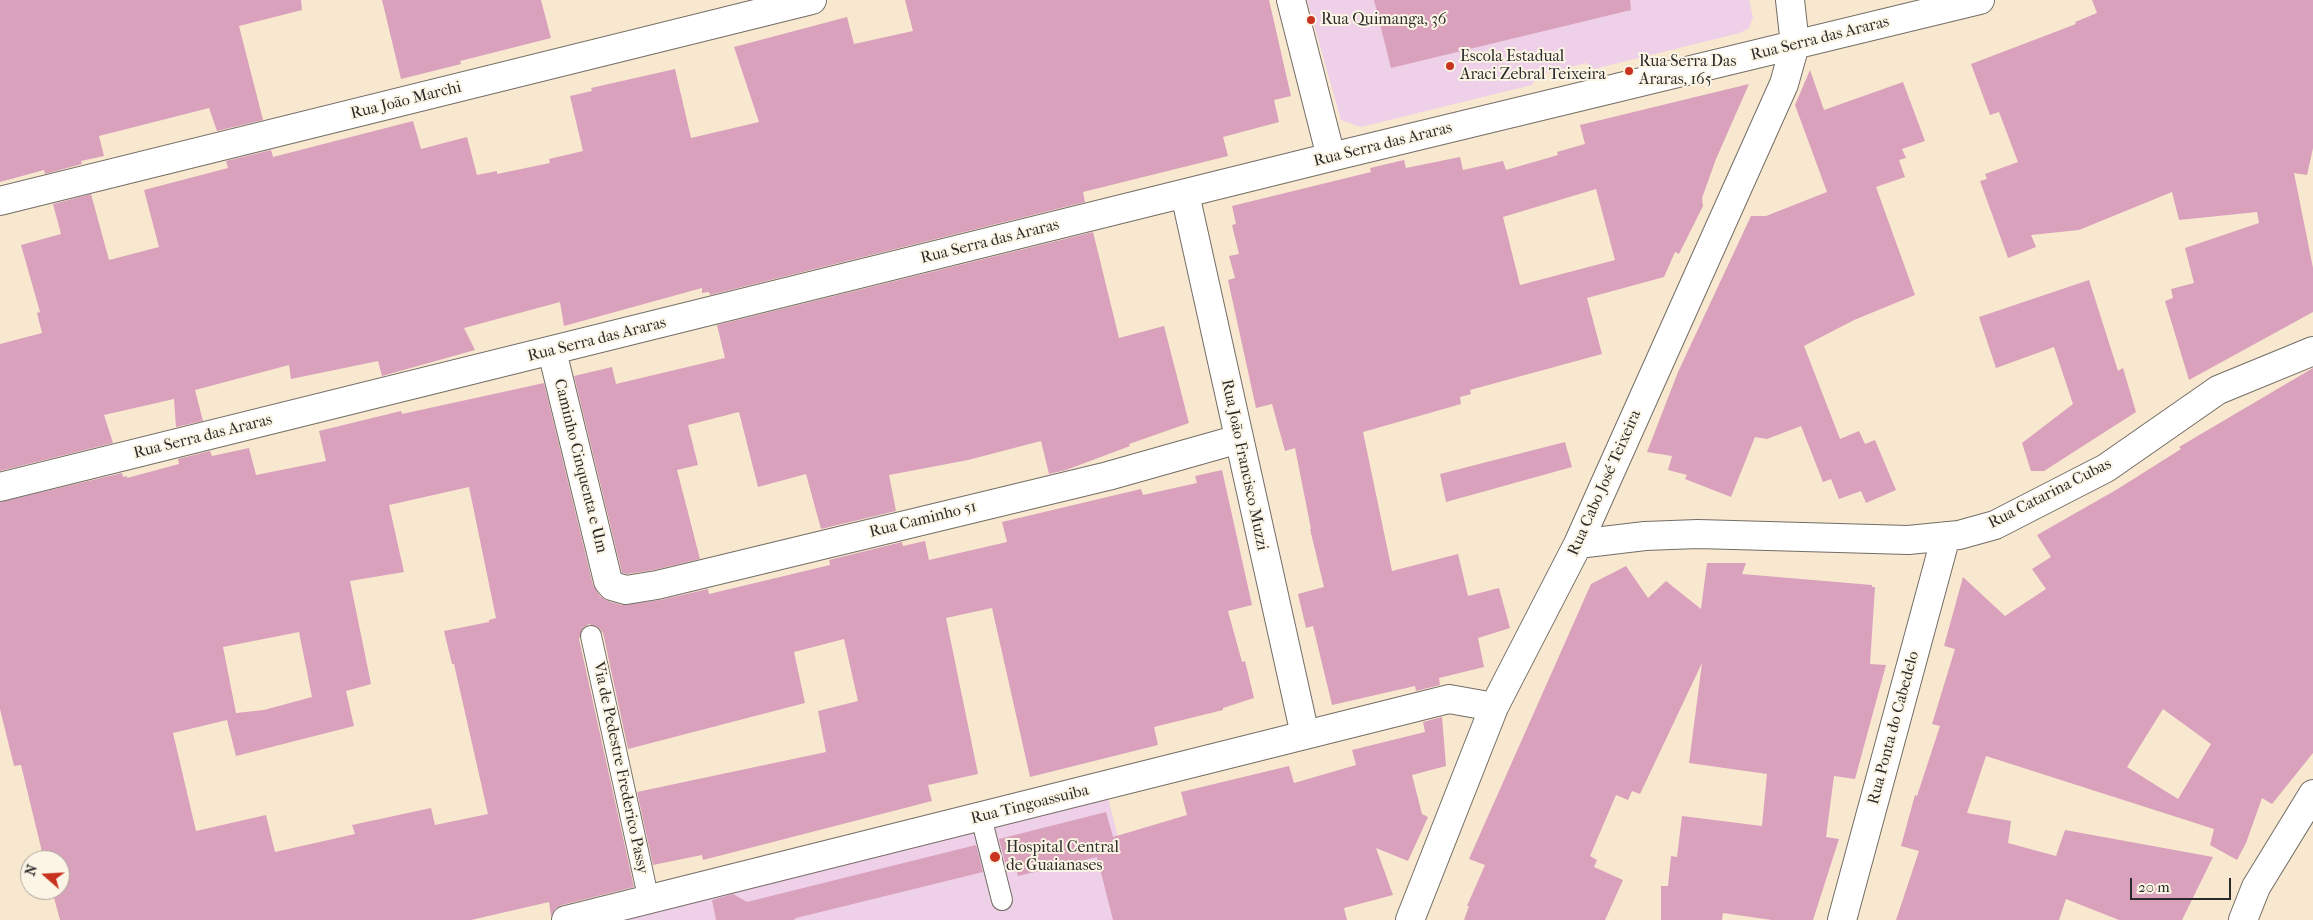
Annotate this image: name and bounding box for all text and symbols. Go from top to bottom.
place label: Rua Quimanga, 36 [1321,10,1446,30]
street label: Rua Serra das Araras [1749,13,1891,65]
marker: Rua Quimanga, 36 [1305,14,1317,26]
place label: Escola Estadual Araci Zebral Teixeira [1460,47,1606,85]
place label: Rua Serra Das Araras, 165 [1639,52,1736,90]
marker: Escola Estadual Araci Zebral Teixeira [1444,60,1456,72]
marker: Rua Serra Das Araras, 165 [1623,65,1635,77]
street label: Rua João Marchi [349,78,463,124]
street label: Rua Serra das Araras [1312,119,1454,171]
street label: Rua Serra das Araras [919,216,1061,268]
street label: Rua Serra das Araras [526,314,668,366]
street label: Caminho Cinquenta e Um [549,377,611,555]
street label: Rua João Francisco Muzzi [1216,378,1272,552]
street label: Rua Cabo José Teixeira [1564,407,1646,559]
street label: Rua Serra das Araras [132,411,274,463]
street label: Rua Catarina Cubas [1985,455,2115,533]
street label: Rua Caminho 51 [867,497,979,543]
street label: Rua Ponta do Cabedelo [1864,649,1924,807]
street label: Via de Pedestre Frederico Passy [588,660,652,876]
street label: Rua Tingoassuiba [969,781,1091,829]
place label: Hospital Central de Guaianases [1006,838,1119,876]
north arrow [20,850,70,900]
marker: Hospital Central de Guaianases [988,850,1002,864]
text: N [22,862,41,878]
scale bar [2133,868,2234,900]
text: 20 m [2138,878,2170,896]

